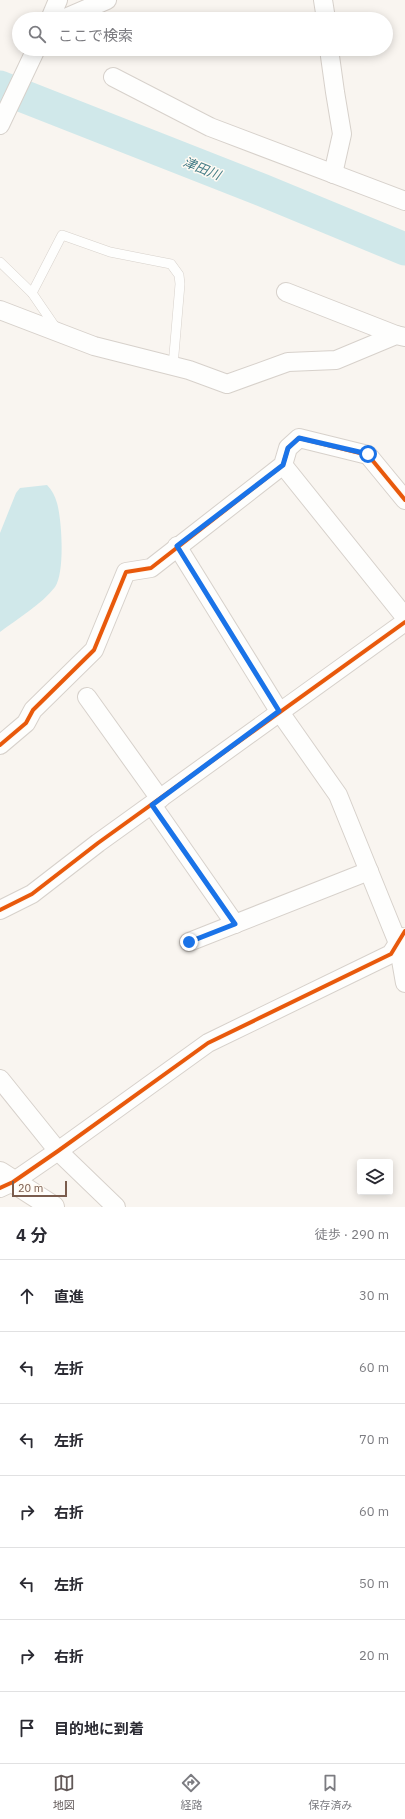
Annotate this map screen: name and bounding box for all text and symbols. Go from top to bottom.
search box [12,12,393,56]
icon: search [26,23,48,45]
text: ここで検索 [58,26,133,45]
water label: 津田川 [181,153,225,184]
route start [359,445,377,463]
route end [180,933,198,951]
map controls [357,1159,393,1195]
button: layers [357,1159,393,1195]
scale bar [12,1179,67,1198]
text: 20 m [18,1181,43,1195]
text: 4 分 [16,1224,47,1246]
text: 徒歩 · 290 m [315,1226,389,1243]
icon: ahead [16,1285,38,1307]
text: 直進 [54,1287,84,1306]
text: 30 m [359,1287,389,1304]
icon: left [16,1357,38,1379]
text: 左折 [54,1359,84,1378]
text: 60 m [359,1359,389,1376]
icon: left [16,1429,38,1451]
text: 左折 [54,1431,84,1450]
text: 70 m [359,1431,389,1448]
icon: right [16,1501,38,1523]
text: 右折 [54,1503,84,1522]
text: 60 m [359,1503,389,1520]
icon: left [16,1573,38,1595]
text: 左折 [54,1575,84,1594]
text: 50 m [359,1575,389,1592]
icon: right [16,1645,38,1667]
text: 右折 [54,1647,84,1666]
text: 20 m [359,1647,389,1664]
icon: arrive [16,1717,38,1739]
text: 目的地に到着 [54,1719,144,1738]
tab: 地図 [53,1772,75,1812]
tab: 経路 [180,1772,202,1812]
tab: 保存済み [308,1772,352,1812]

